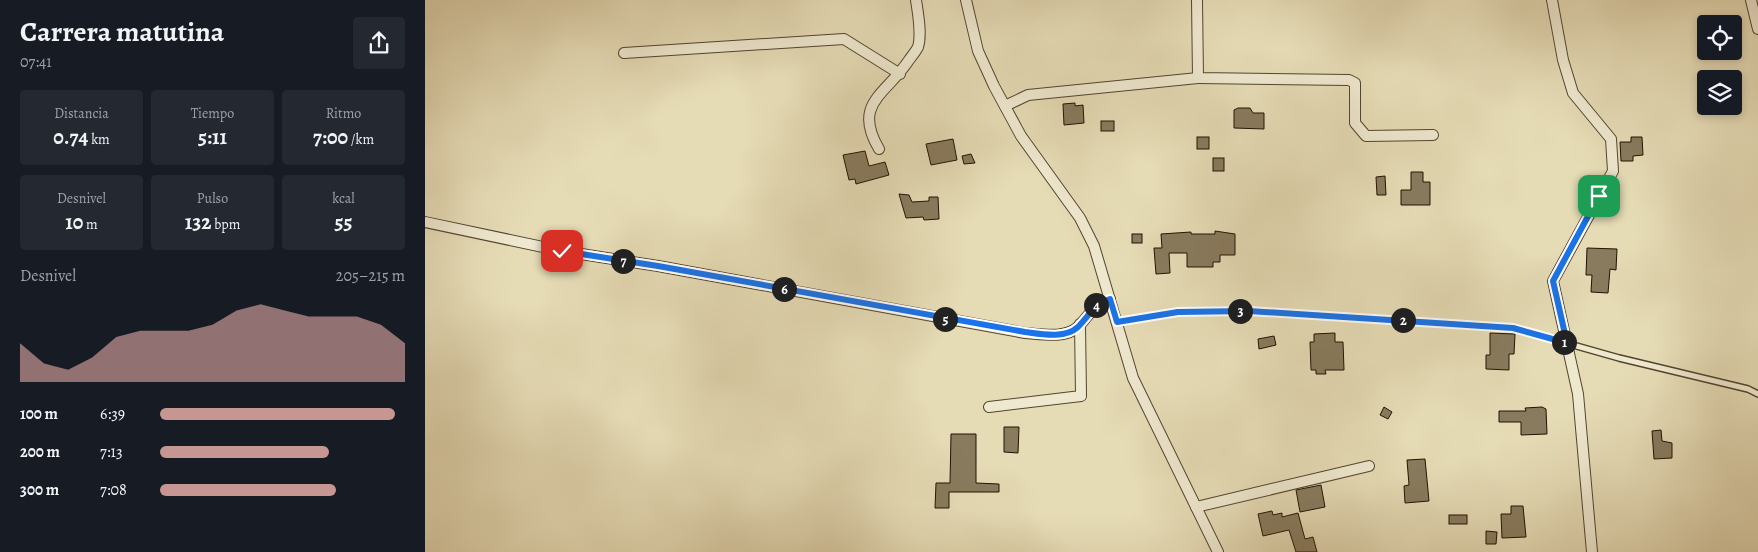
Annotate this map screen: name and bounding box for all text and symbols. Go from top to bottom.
text: Carrera matutina [20,13,224,51]
map controls [1697,15,1742,115]
button: locate [1697,15,1742,60]
button: share [353,17,405,69]
text: 07:41 [20,51,52,73]
button: layers [1697,70,1742,115]
text: Distancia [54,104,109,123]
text: Tiempo [191,104,234,123]
text: Ritmo [326,104,361,123]
text: 0.74 [53,123,88,151]
text: 5:11 [198,123,227,151]
text: 7:00 [313,123,348,151]
text: km [88,130,110,149]
text: /km [348,130,374,149]
pin [1578,175,1620,217]
icon: arrive [1585,182,1613,210]
text: Desnivel [57,189,106,208]
text: Pulso [197,189,228,208]
text: kcal [332,189,355,208]
text: 10 [65,208,83,236]
text: 132 [185,208,211,236]
text: 55 [335,208,352,236]
text: m [83,215,98,234]
text: bpm [211,215,240,234]
pin [541,230,583,272]
icon: check [548,237,576,265]
pin: 7 [611,248,635,274]
text: 7 [621,252,626,271]
text: Desnivel [20,265,76,287]
text: 205–215 m [336,265,405,287]
pin: 6 [771,276,797,302]
text: 6 [781,280,788,299]
pin: 4 [1083,292,1109,318]
text: 4 [1093,296,1100,315]
pin: 3 [1227,298,1253,324]
text: 3 [1237,302,1244,321]
pin: 5 [933,306,957,332]
pin: 2 [1391,308,1415,332]
text: 5 [943,310,948,329]
text: 2 [1400,311,1407,330]
pin: 1 [1551,330,1577,354]
text: 1 [1562,333,1567,352]
text: 100 m [20,403,58,425]
text: 6:39 [100,403,125,425]
text: 200 m [20,441,60,463]
text: 7:13 [100,441,123,463]
text: 300 m [20,479,59,501]
text: 7:08 [100,479,127,501]

